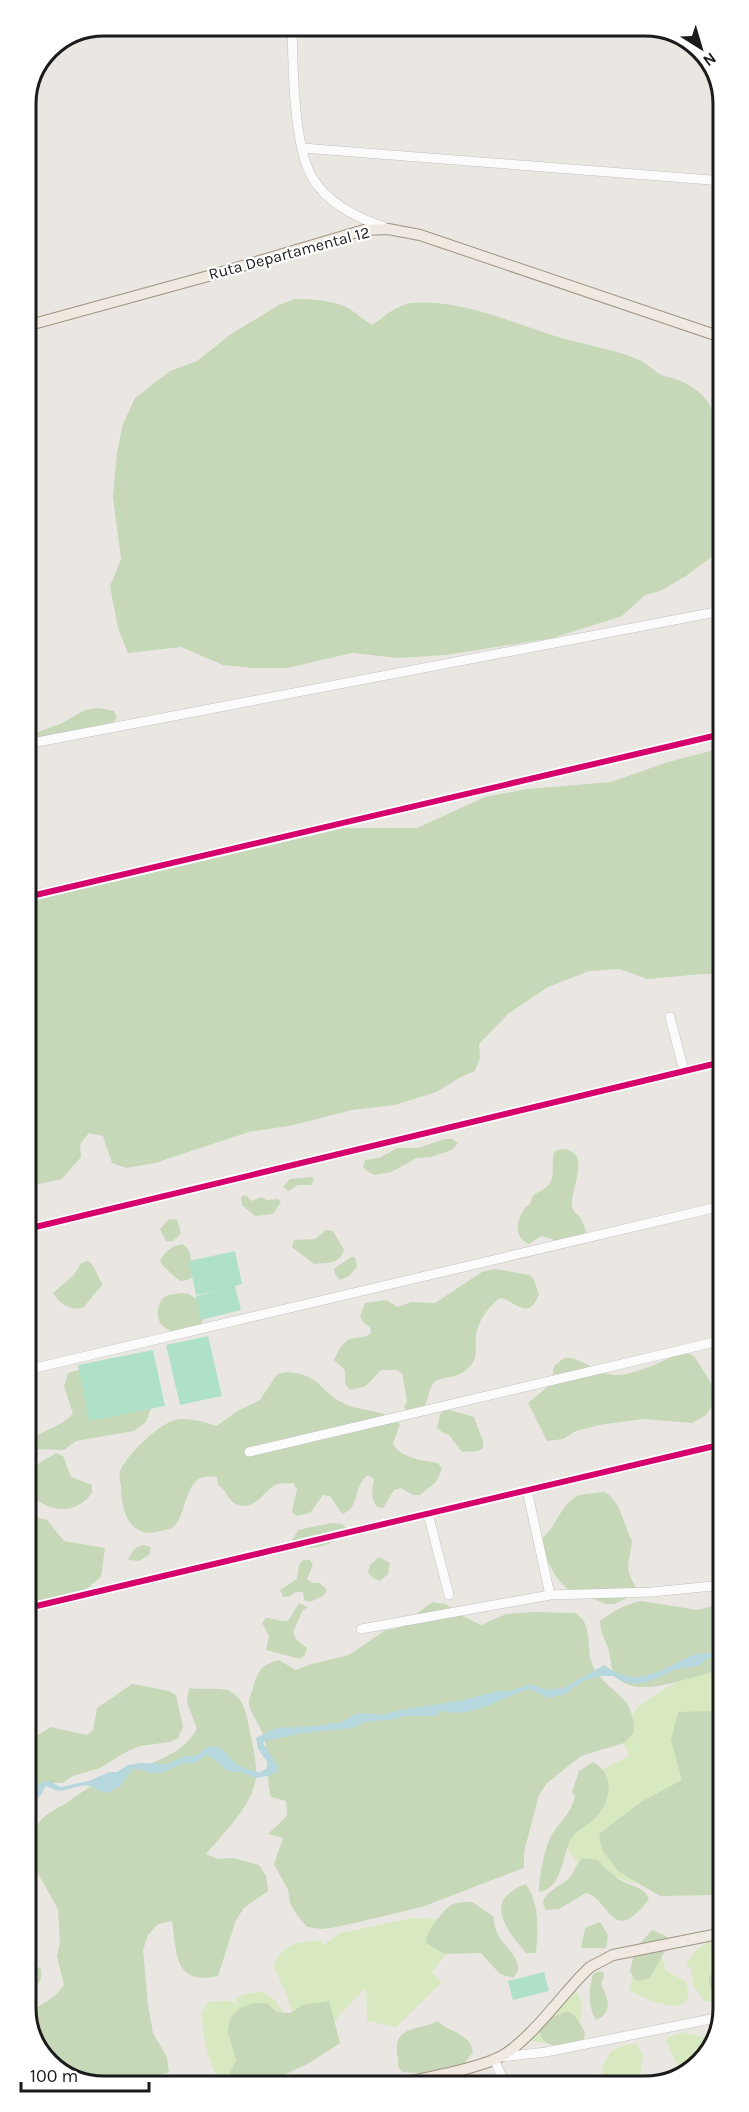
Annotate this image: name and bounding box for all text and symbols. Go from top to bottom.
north arrow [671,18,731,78]
text: N [699,49,720,71]
street label: Ruta Departamental 12 [206,222,372,284]
scale bar [21,2055,148,2093]
text: 100 m [30,2065,78,2087]

